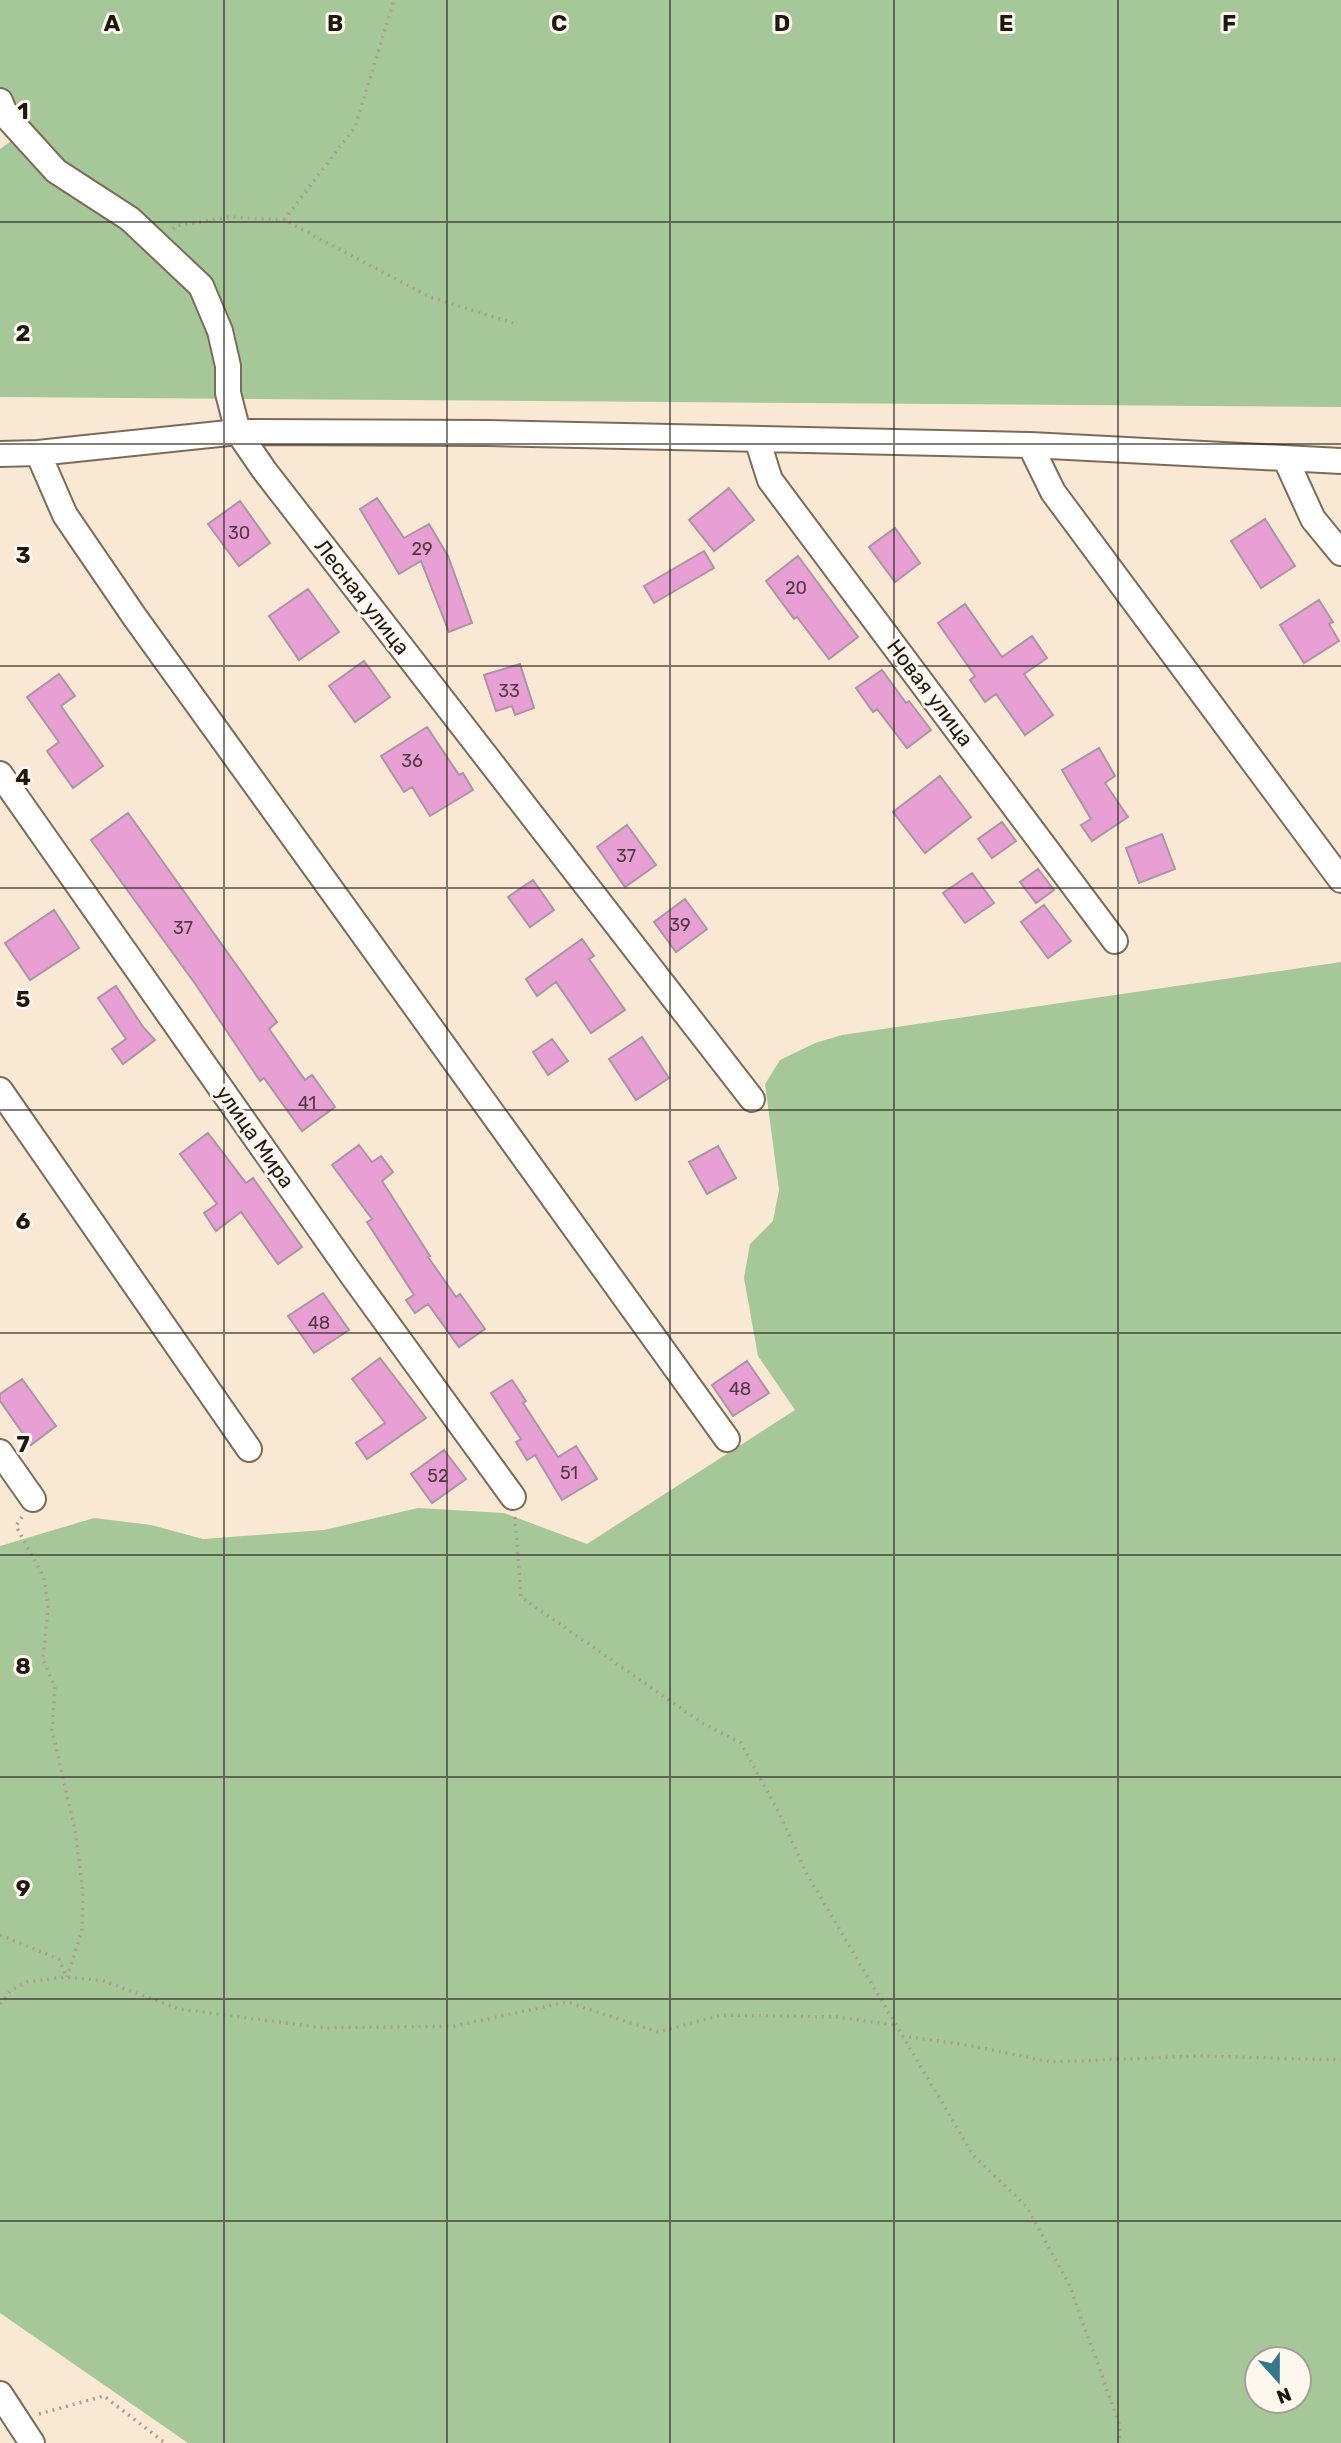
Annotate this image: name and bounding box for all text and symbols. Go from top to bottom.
text: A [104,9,121,37]
text: B [327,9,343,37]
text: C [551,9,567,37]
text: D [774,9,790,37]
text: E [999,9,1013,37]
text: F [1222,9,1236,37]
text: 1 [17,97,29,125]
text: 2 [16,319,30,347]
house number: 30 [228,522,250,544]
street label: Лесная улица [310,534,415,659]
house number: 29 [411,538,433,560]
text: 3 [15,541,31,569]
house number: 20 [785,577,807,599]
street label: Новая улица [882,634,979,751]
house number: 33 [498,680,520,702]
house number: 36 [401,750,423,772]
text: 4 [15,763,31,791]
house number: 37 [616,845,636,867]
house number: 39 [669,914,691,936]
house number: 37 [173,917,193,939]
text: 5 [16,985,31,1013]
street label: улица Мира [211,1081,300,1193]
house number: 41 [298,1092,316,1114]
text: 6 [16,1207,31,1235]
house number: 48 [308,1312,330,1334]
house number: 48 [729,1378,751,1400]
text: 7 [16,1430,30,1458]
house number: 51 [560,1462,578,1484]
house number: 52 [427,1465,449,1487]
text: 8 [15,1652,31,1680]
text: 9 [16,1874,30,1902]
north arrow [1243,2345,1313,2415]
text: N [1273,2382,1294,2409]

